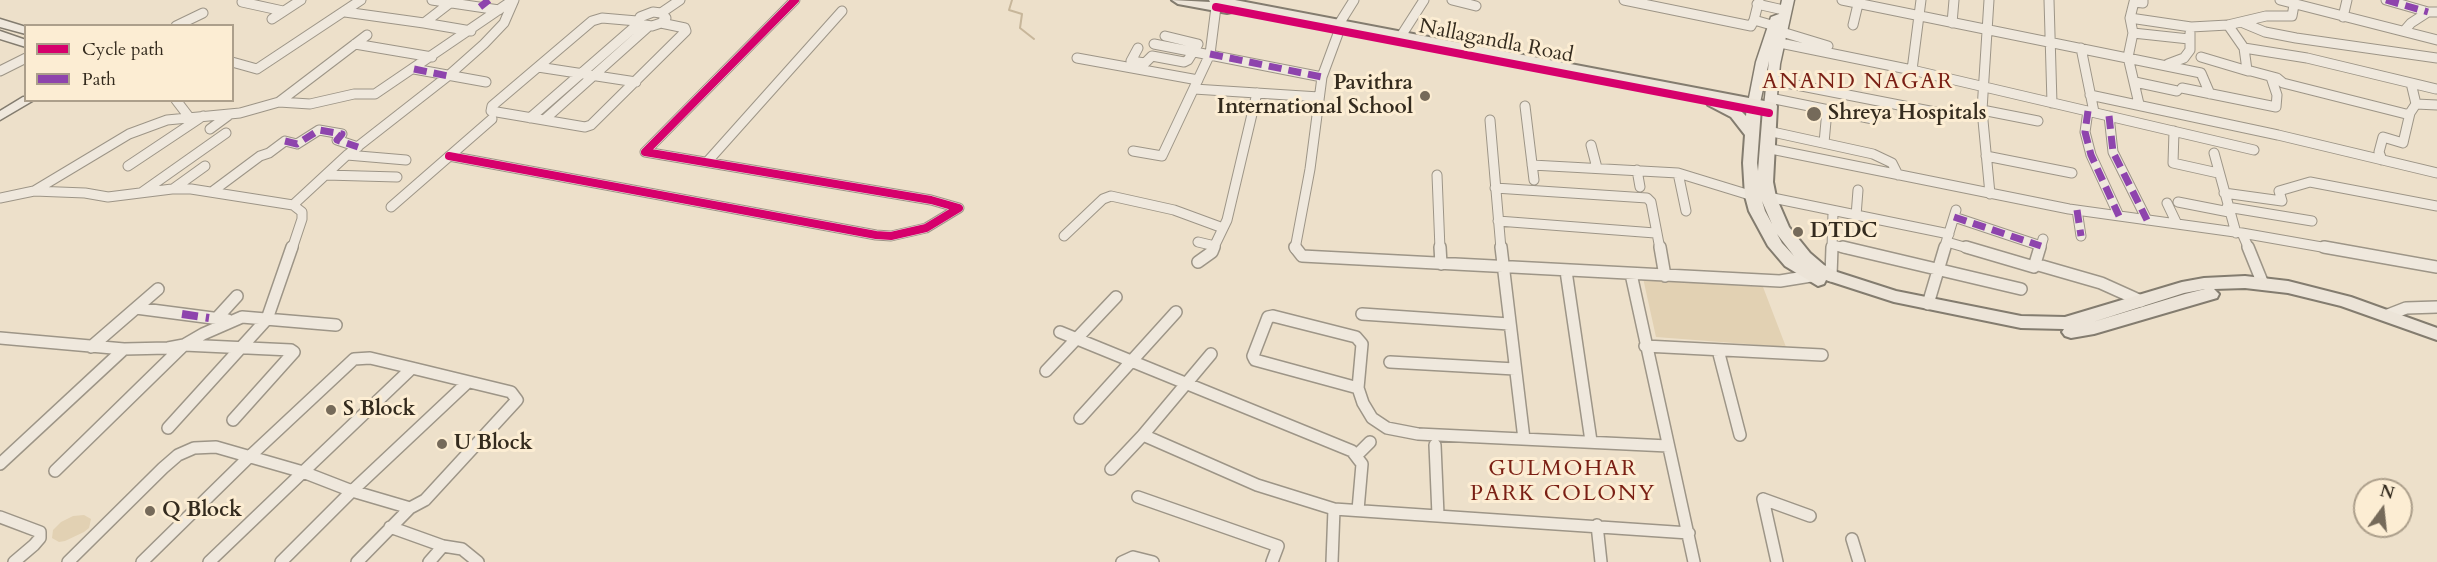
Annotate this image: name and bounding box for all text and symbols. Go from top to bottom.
street label: Nallagandla Road [1417,15,1575,69]
legend [24,24,234,102]
text: Cycle path [82,37,164,62]
text: Path [82,67,116,92]
district label: ANAND NAGAR [1762,70,1954,96]
place label: Pavithra International School [1217,71,1413,121]
marker: Pavithra International School [1418,89,1432,103]
place label: Shreya Hospitals [1828,101,1987,127]
marker: Shreya Hospitals [1805,105,1823,123]
place label: DTDC [1810,219,1878,245]
marker: DTDC [1791,225,1805,239]
place label: S Block [343,397,416,423]
marker: S Block [324,403,338,417]
place label: U Block [454,431,533,457]
marker: U Block [435,437,449,451]
district label: GULMOHAR PARK COLONY [1470,457,1656,508]
north arrow [2353,478,2413,538]
text: N [2378,480,2397,505]
place label: Q Block [162,498,242,524]
marker: Q Block [143,504,157,518]

